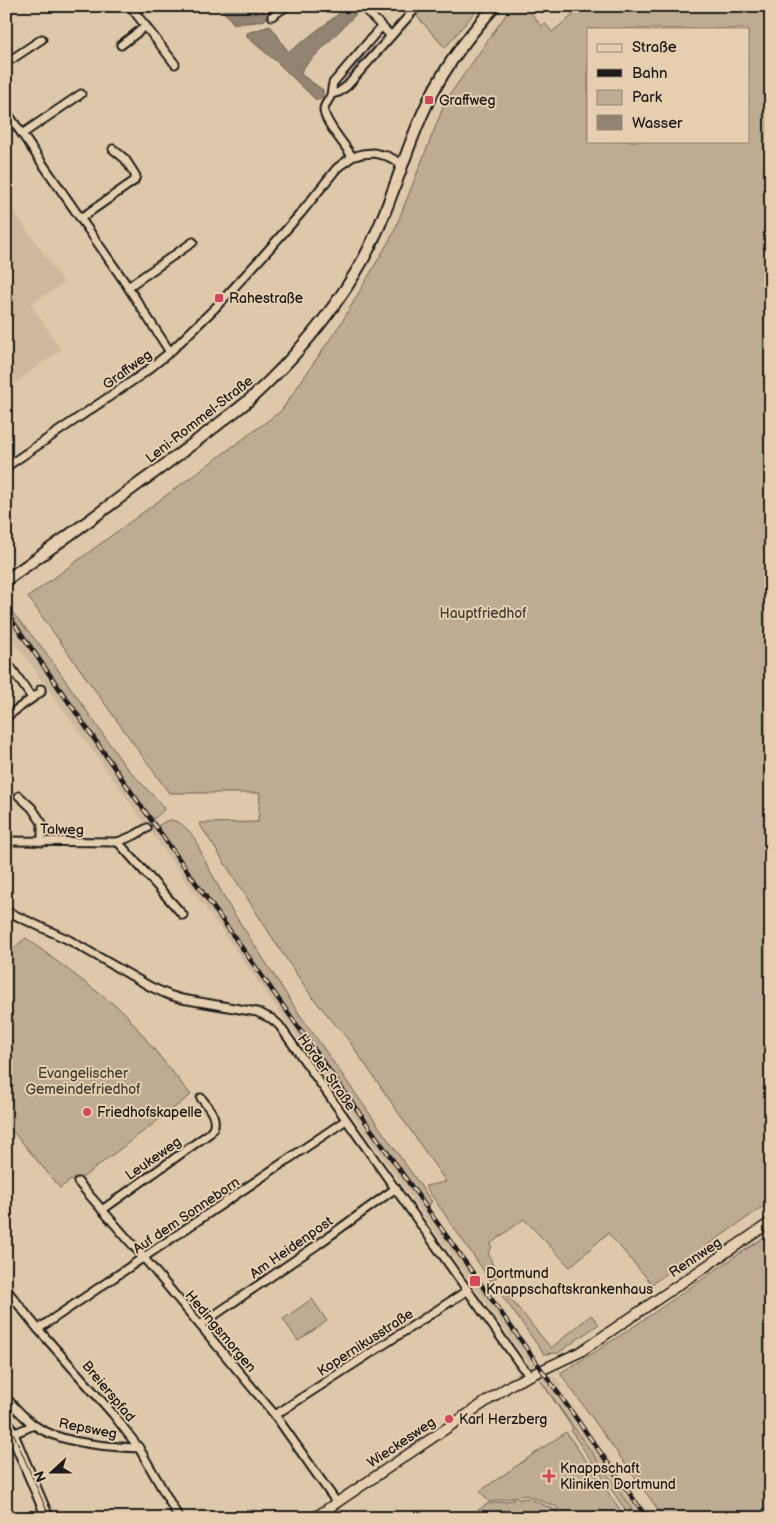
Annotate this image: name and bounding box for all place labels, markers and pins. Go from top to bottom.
place label: Graffweg [439,92,495,109]
marker: Graffweg [423,94,435,106]
place label: Rahestraße [229,290,303,307]
marker: Rahestraße [213,292,225,304]
place label: Friedhofskapelle [97,1104,202,1121]
marker: Friedhofskapelle [81,1106,93,1118]
place label: Dortmund Knappschaftskrankenhaus [486,1265,653,1298]
marker: Dortmund Knappschaftskrankenhaus [468,1274,482,1288]
place label: Karl Herzberg [459,1411,547,1428]
marker: Karl Herzberg [443,1413,455,1425]
place label: Knappschaft Kliniken Dortmund [560,1460,676,1493]
marker: Knappschaft Kliniken Dortmund [542,1469,556,1483]

